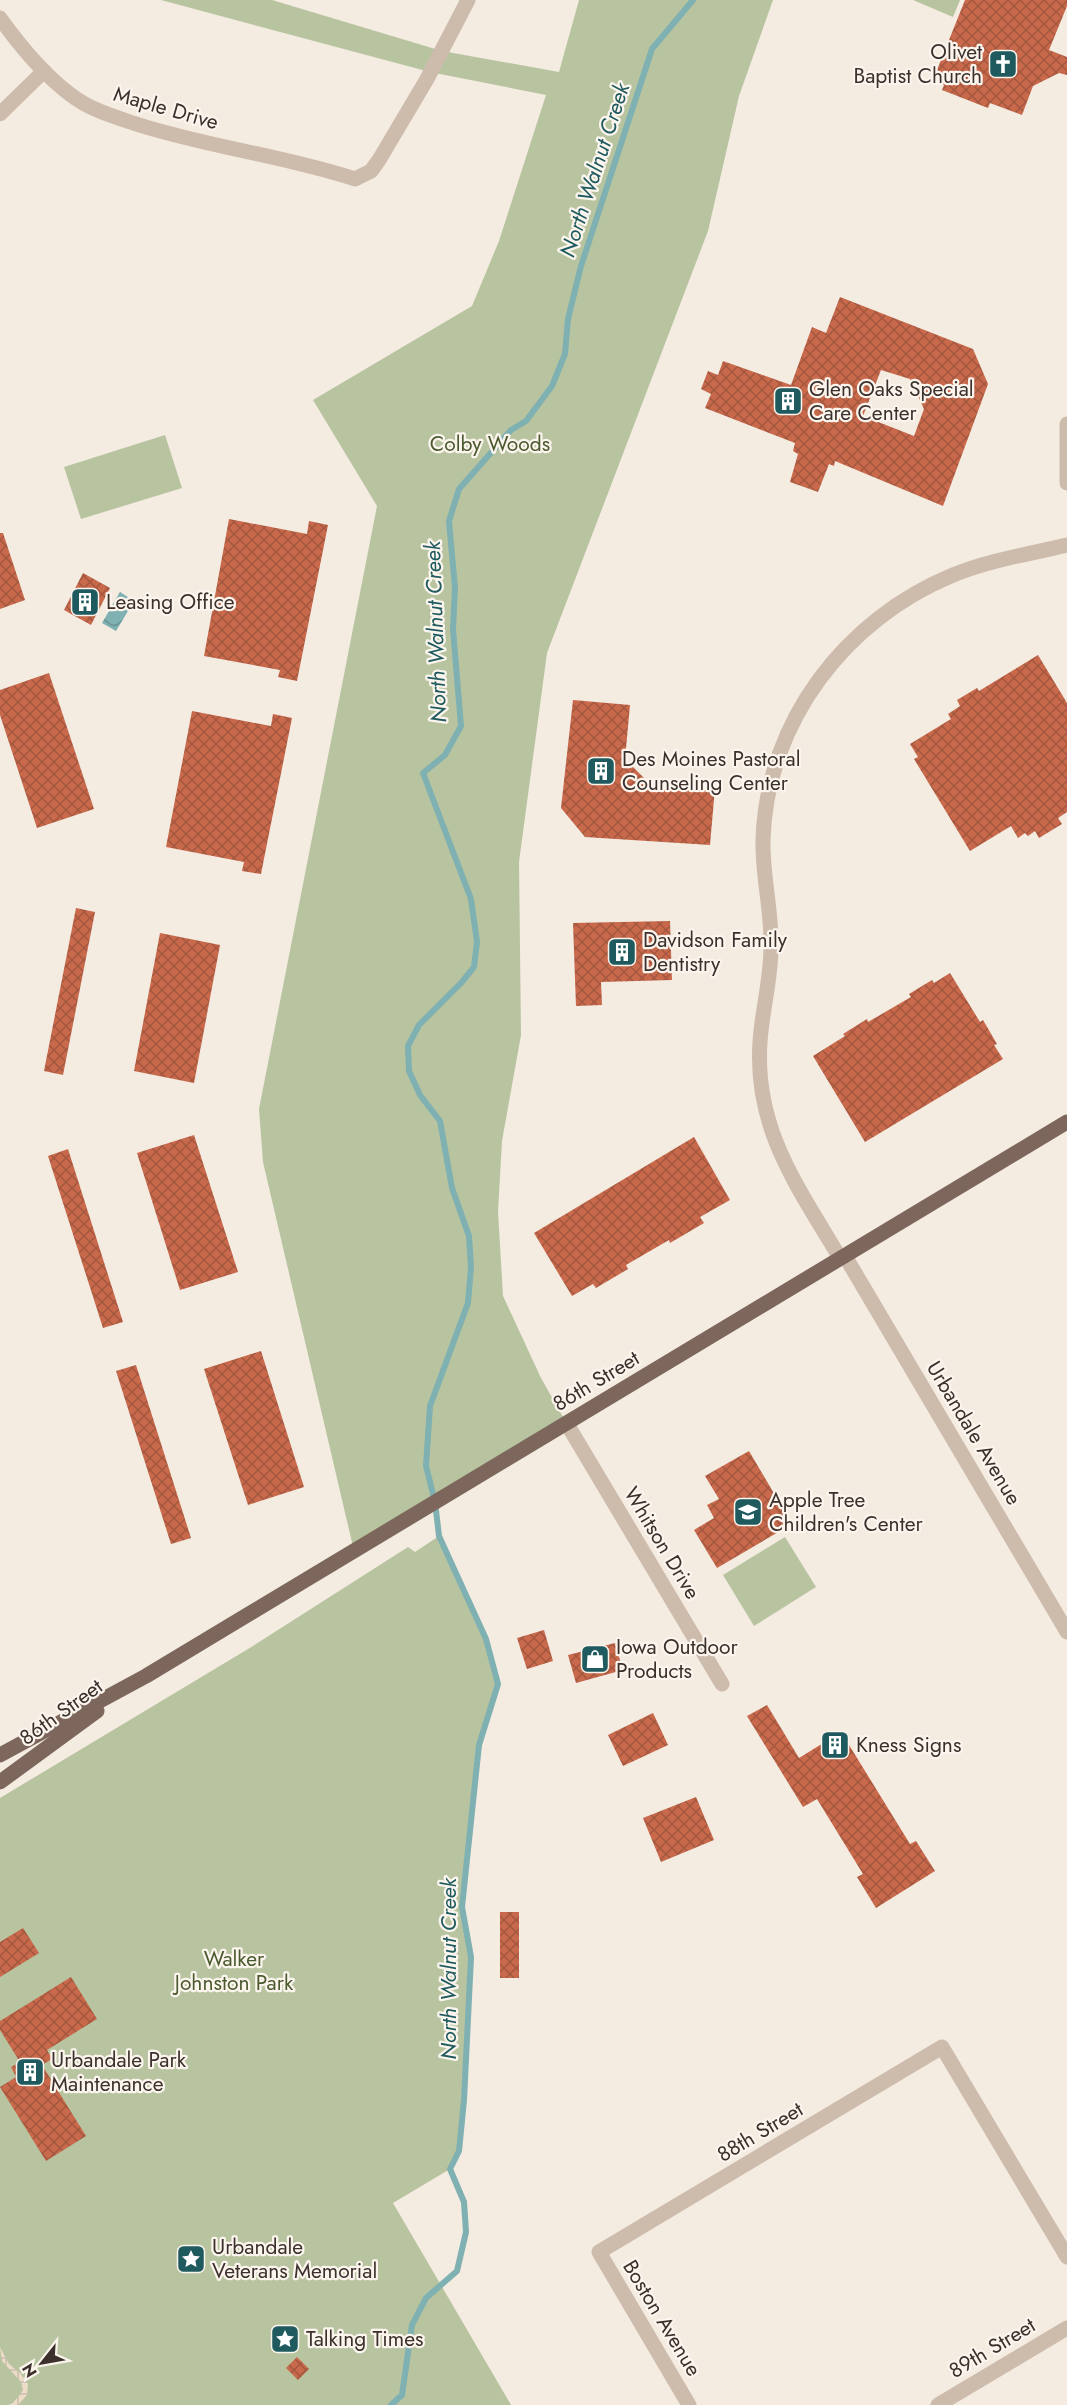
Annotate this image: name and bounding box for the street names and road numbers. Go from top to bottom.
street label: Maple Drive [110,79,222,137]
street label: 86th Street [547,1343,645,1419]
street label: Urbandale Avenue [919,1355,1029,1511]
street label: Whitson Drive [617,1481,707,1605]
street label: 86th Street [13,1672,109,1752]
street label: 88th Street [711,2095,809,2169]
street label: Boston Avenue [615,2254,709,2382]
street label: 89th Street [943,2310,1041,2386]

